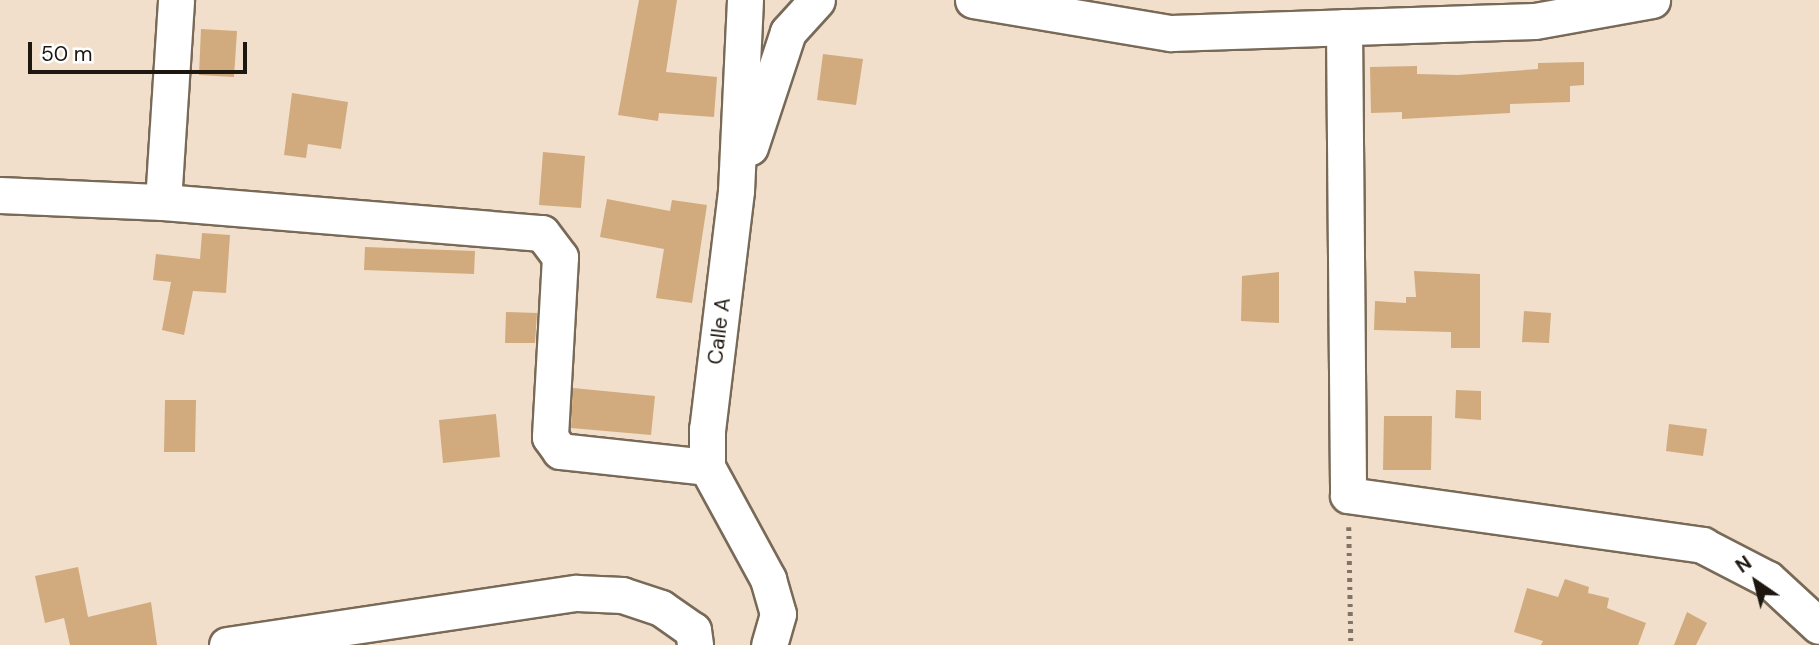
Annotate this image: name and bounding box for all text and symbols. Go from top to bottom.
scale bar [32,28,250,72]
text: 50 m [41,40,92,68]
street label: Calle A [702,296,736,366]
north arrow [1721,547,1791,617]
text: N [1731,550,1757,579]

